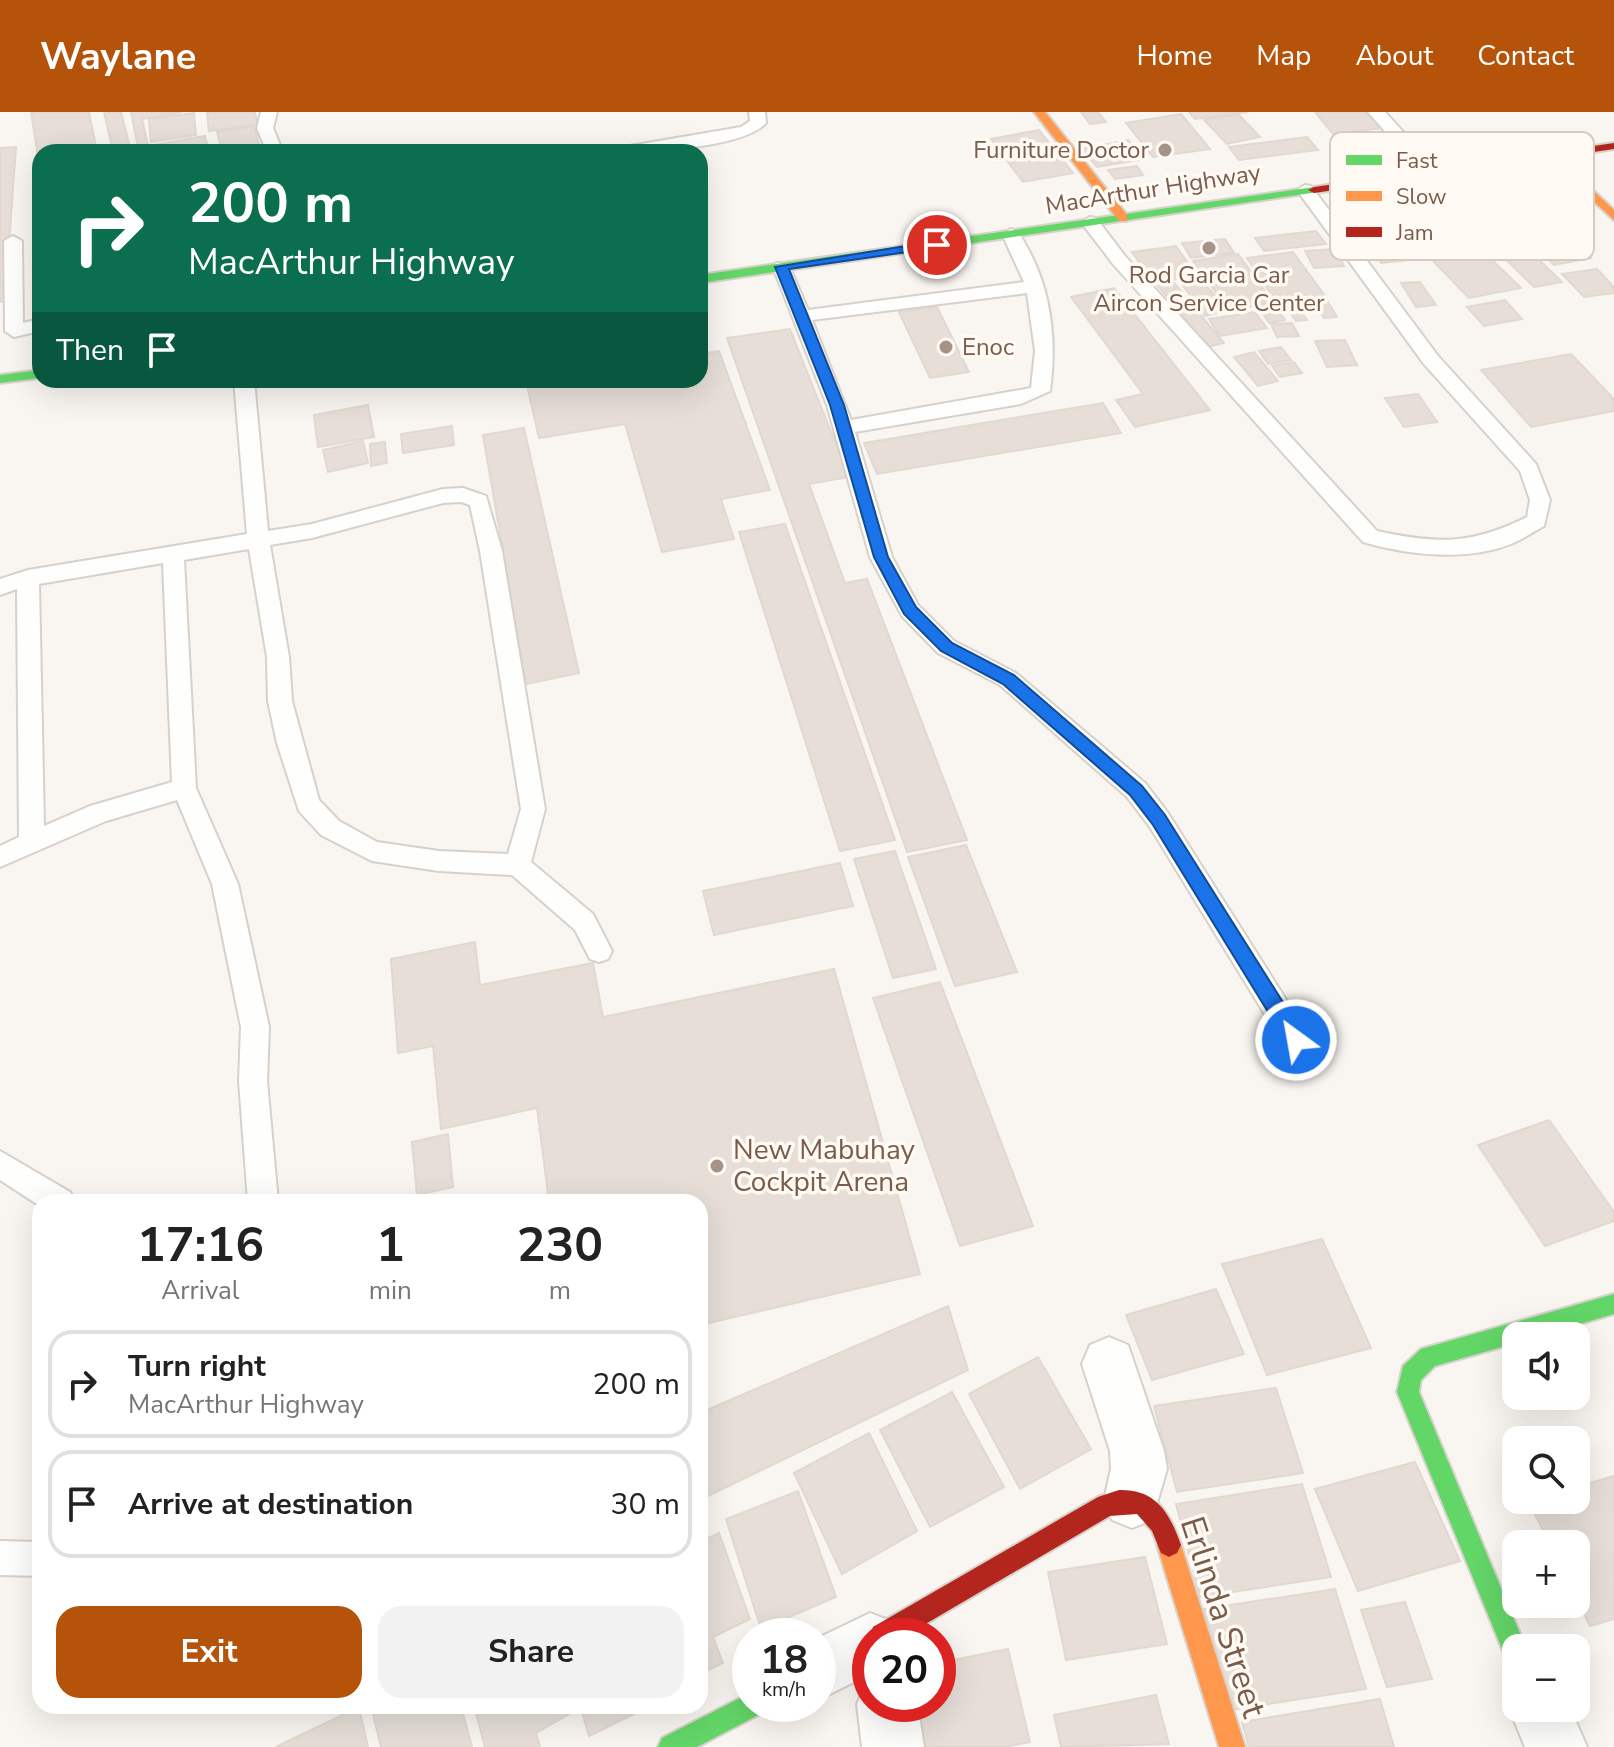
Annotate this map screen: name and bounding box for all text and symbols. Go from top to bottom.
text: Waylane [40,31,196,82]
text: Home [1137,37,1212,75]
text: Map [1256,37,1311,75]
text: About [1355,37,1433,75]
text: Contact [1477,37,1574,75]
legend [1330,132,1594,260]
place label: Furniture Doctor [973,134,1149,166]
marker: Furniture Doctor [1156,141,1174,159]
text: Fast [1396,146,1438,176]
street label: MacArthur Highway [1043,156,1264,222]
text: 200 m [188,165,353,242]
icon: right [56,176,160,280]
text: Slow [1396,182,1447,212]
pin [903,211,971,279]
text: Jam [1395,218,1434,248]
icon: arrive [915,223,959,267]
text: MacArthur Highway [188,238,514,287]
marker: Rod Garcia Car Aircon Service Center [1200,239,1218,257]
place label: Rod Garcia Car Aircon Service Center [1093,259,1325,319]
icon: arrive [140,328,184,372]
text: Then [56,330,124,371]
place label: Enoc [962,331,1014,363]
marker: Enoc [937,338,955,356]
position arrow [1254,998,1338,1082]
place label: New Mabuhay Cockpit Arena [733,1131,916,1201]
marker: New Mabuhay Cockpit Arena [708,1157,726,1175]
text: 17:16 [137,1212,264,1278]
text: 1 [376,1212,405,1278]
text: 230 [517,1212,603,1278]
text: Arrival [161,1273,240,1308]
text: min [369,1273,412,1308]
text: m [549,1273,571,1308]
map controls [1502,1322,1590,1722]
button: sound [1502,1322,1590,1410]
text: Turn right [128,1346,266,1387]
icon: right [60,1362,104,1406]
text: 200 m [593,1364,680,1405]
text: MacArthur Highway [128,1387,364,1422]
button: search [1502,1426,1590,1514]
icon: arrive [60,1482,104,1526]
text: Arrive at destination [128,1484,413,1525]
text: 30 m [611,1484,680,1525]
street label: Erlinda Street [1169,1511,1277,1724]
button: + [1502,1530,1590,1618]
button: Exit [56,1606,362,1698]
button: Share [378,1606,684,1698]
speed limit sign: 20 [852,1618,956,1722]
text: 18 [760,1633,808,1687]
button: − [1502,1634,1590,1722]
text: km/h [762,1676,806,1703]

